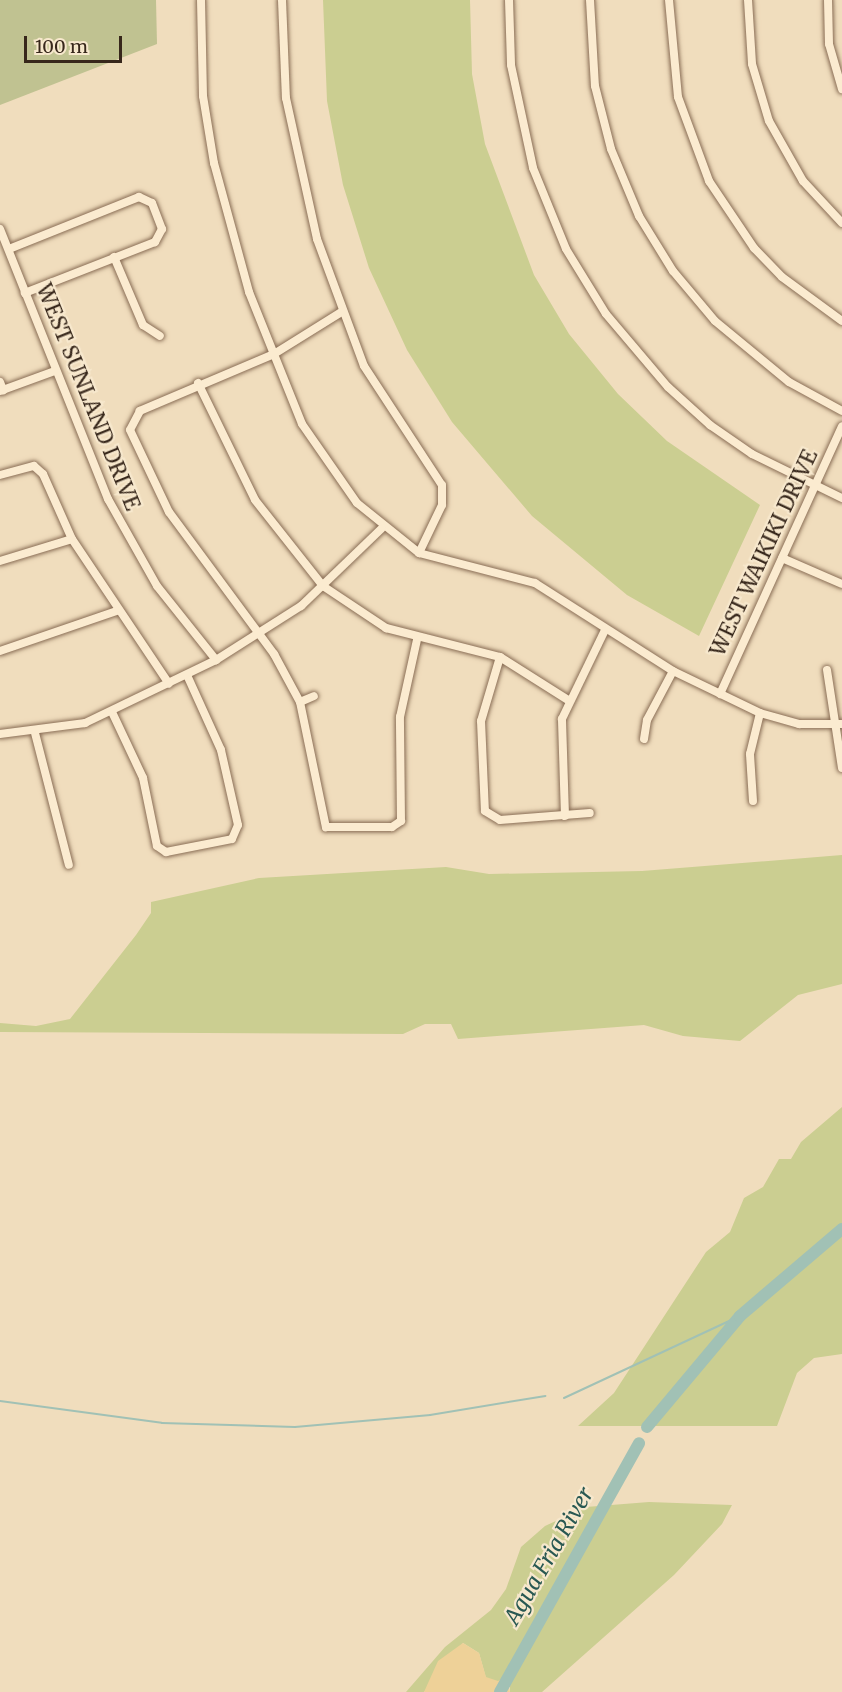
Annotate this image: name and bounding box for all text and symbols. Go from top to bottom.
scale bar [27,24,124,62]
text: 100 m [35,35,88,58]
street label: WEST SUNLAND DRIVE [31,280,145,514]
street label: WEST WAIKIKI DRIVE [705,446,823,660]
water label: Agua Fria River [499,1483,599,1629]

